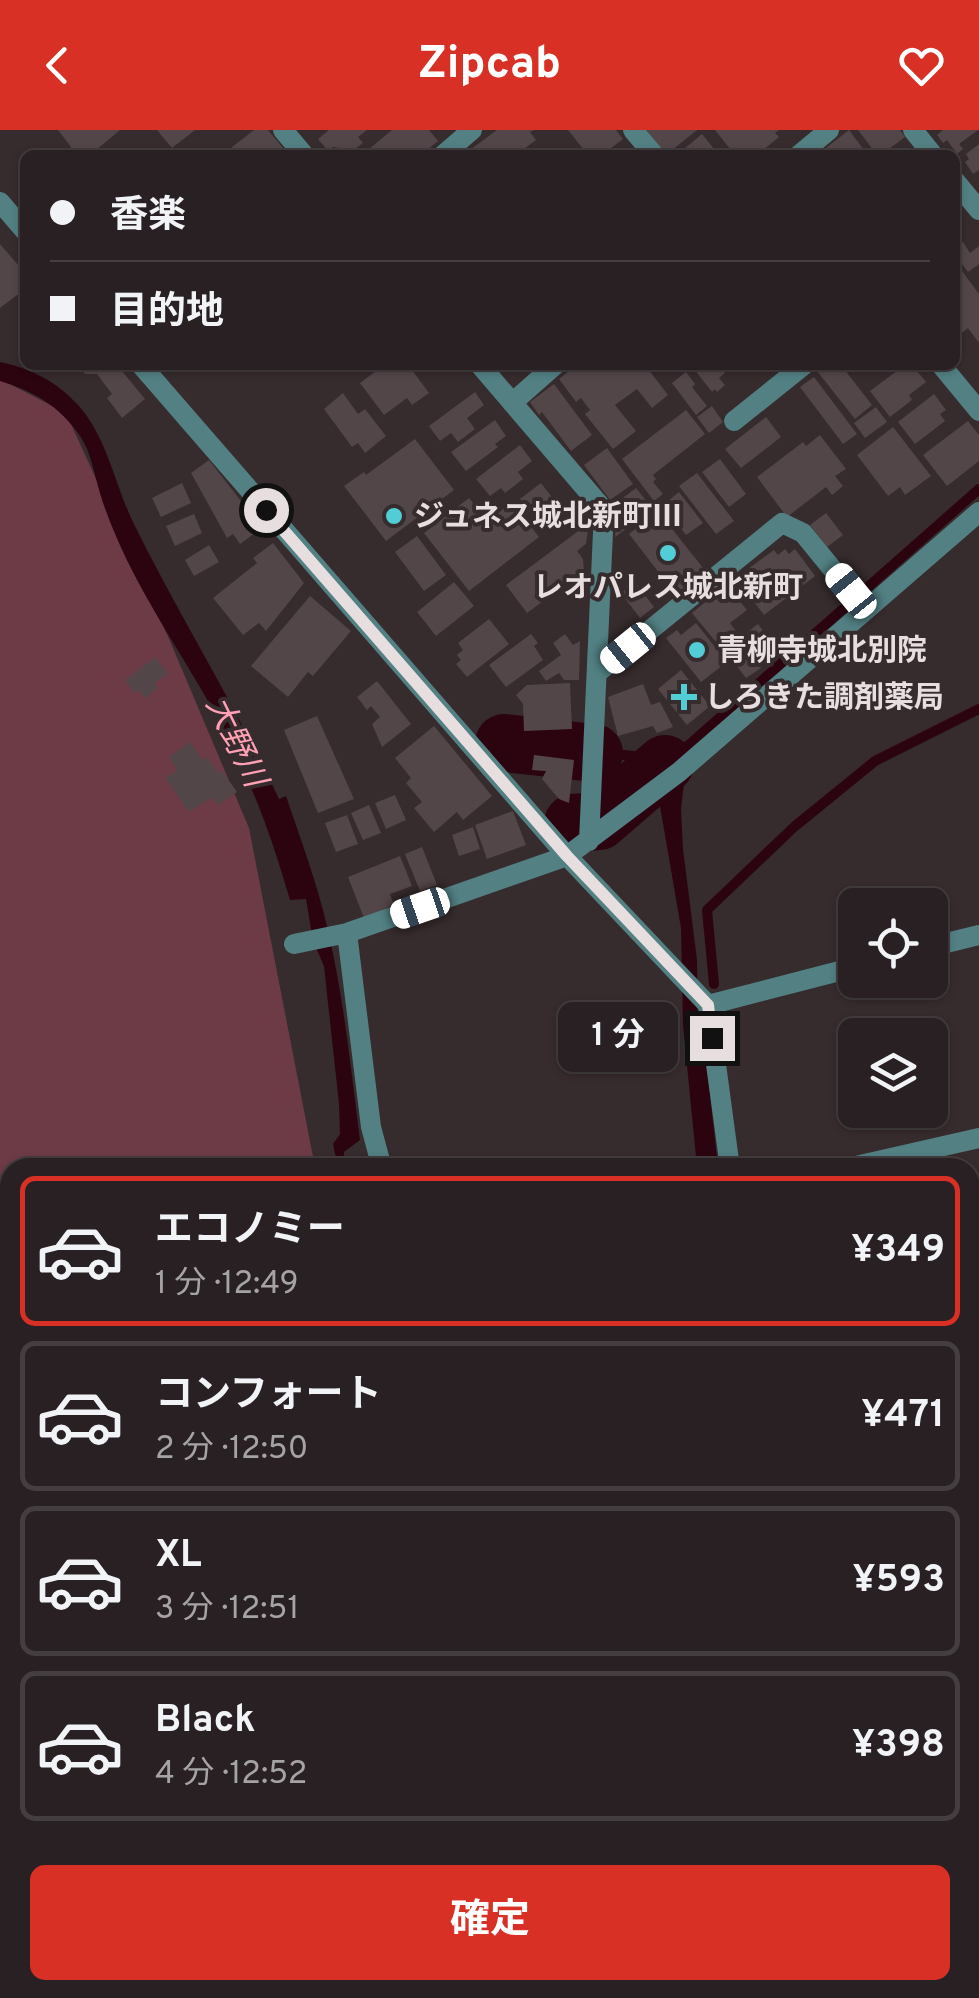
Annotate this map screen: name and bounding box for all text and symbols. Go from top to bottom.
text: Zipcab [418,37,561,94]
icon: back [30,38,85,93]
icon: heart [894,38,949,93]
text: 香楽 [110,193,186,242]
text: 目的地 [110,289,224,338]
route start [244,488,289,533]
place label: ジュネス城北新町Ⅲ [414,500,682,537]
marker: ジュネス城北新町Ⅲ [383,505,405,527]
marker: レオパレス城北新町 [657,542,679,564]
car [820,558,882,624]
place label: レオパレス城北新町 [533,571,803,608]
car [595,617,661,679]
place label: 青柳寺城北別院 [717,634,927,671]
marker: 青柳寺城北別院 [686,639,708,661]
place label: しろきた調剤薬局 [704,681,944,718]
marker: しろきた調剤薬局 [673,686,695,708]
water label: 大野川 [195,690,275,797]
car [387,884,453,932]
map controls [838,888,948,1128]
button: locate [838,888,948,998]
callout: 1 分 [557,1003,677,1073]
route end [690,1016,735,1061]
text: 1 分 [592,1017,644,1057]
button: layers [838,1018,948,1128]
icon: car [35,1206,125,1296]
text: エコノミー [155,1207,345,1256]
text: ¥349 [851,1227,945,1276]
text: 1 分 · 12:49 [155,1265,299,1305]
icon: car [35,1371,125,1461]
text: コンフォート [155,1372,382,1421]
text: ¥471 [861,1392,945,1441]
text: 2 分 · 12:50 [155,1430,308,1470]
text: XL [155,1532,202,1581]
icon: car [35,1536,125,1626]
text: ¥593 [853,1557,945,1606]
text: 3 分 · 12:51 [155,1590,299,1630]
text: Black [155,1697,255,1746]
icon: car [35,1701,125,1791]
text: ¥398 [852,1722,945,1771]
text: 4 分 · 12:52 [155,1755,307,1795]
button: 確定 [30,1865,950,1980]

